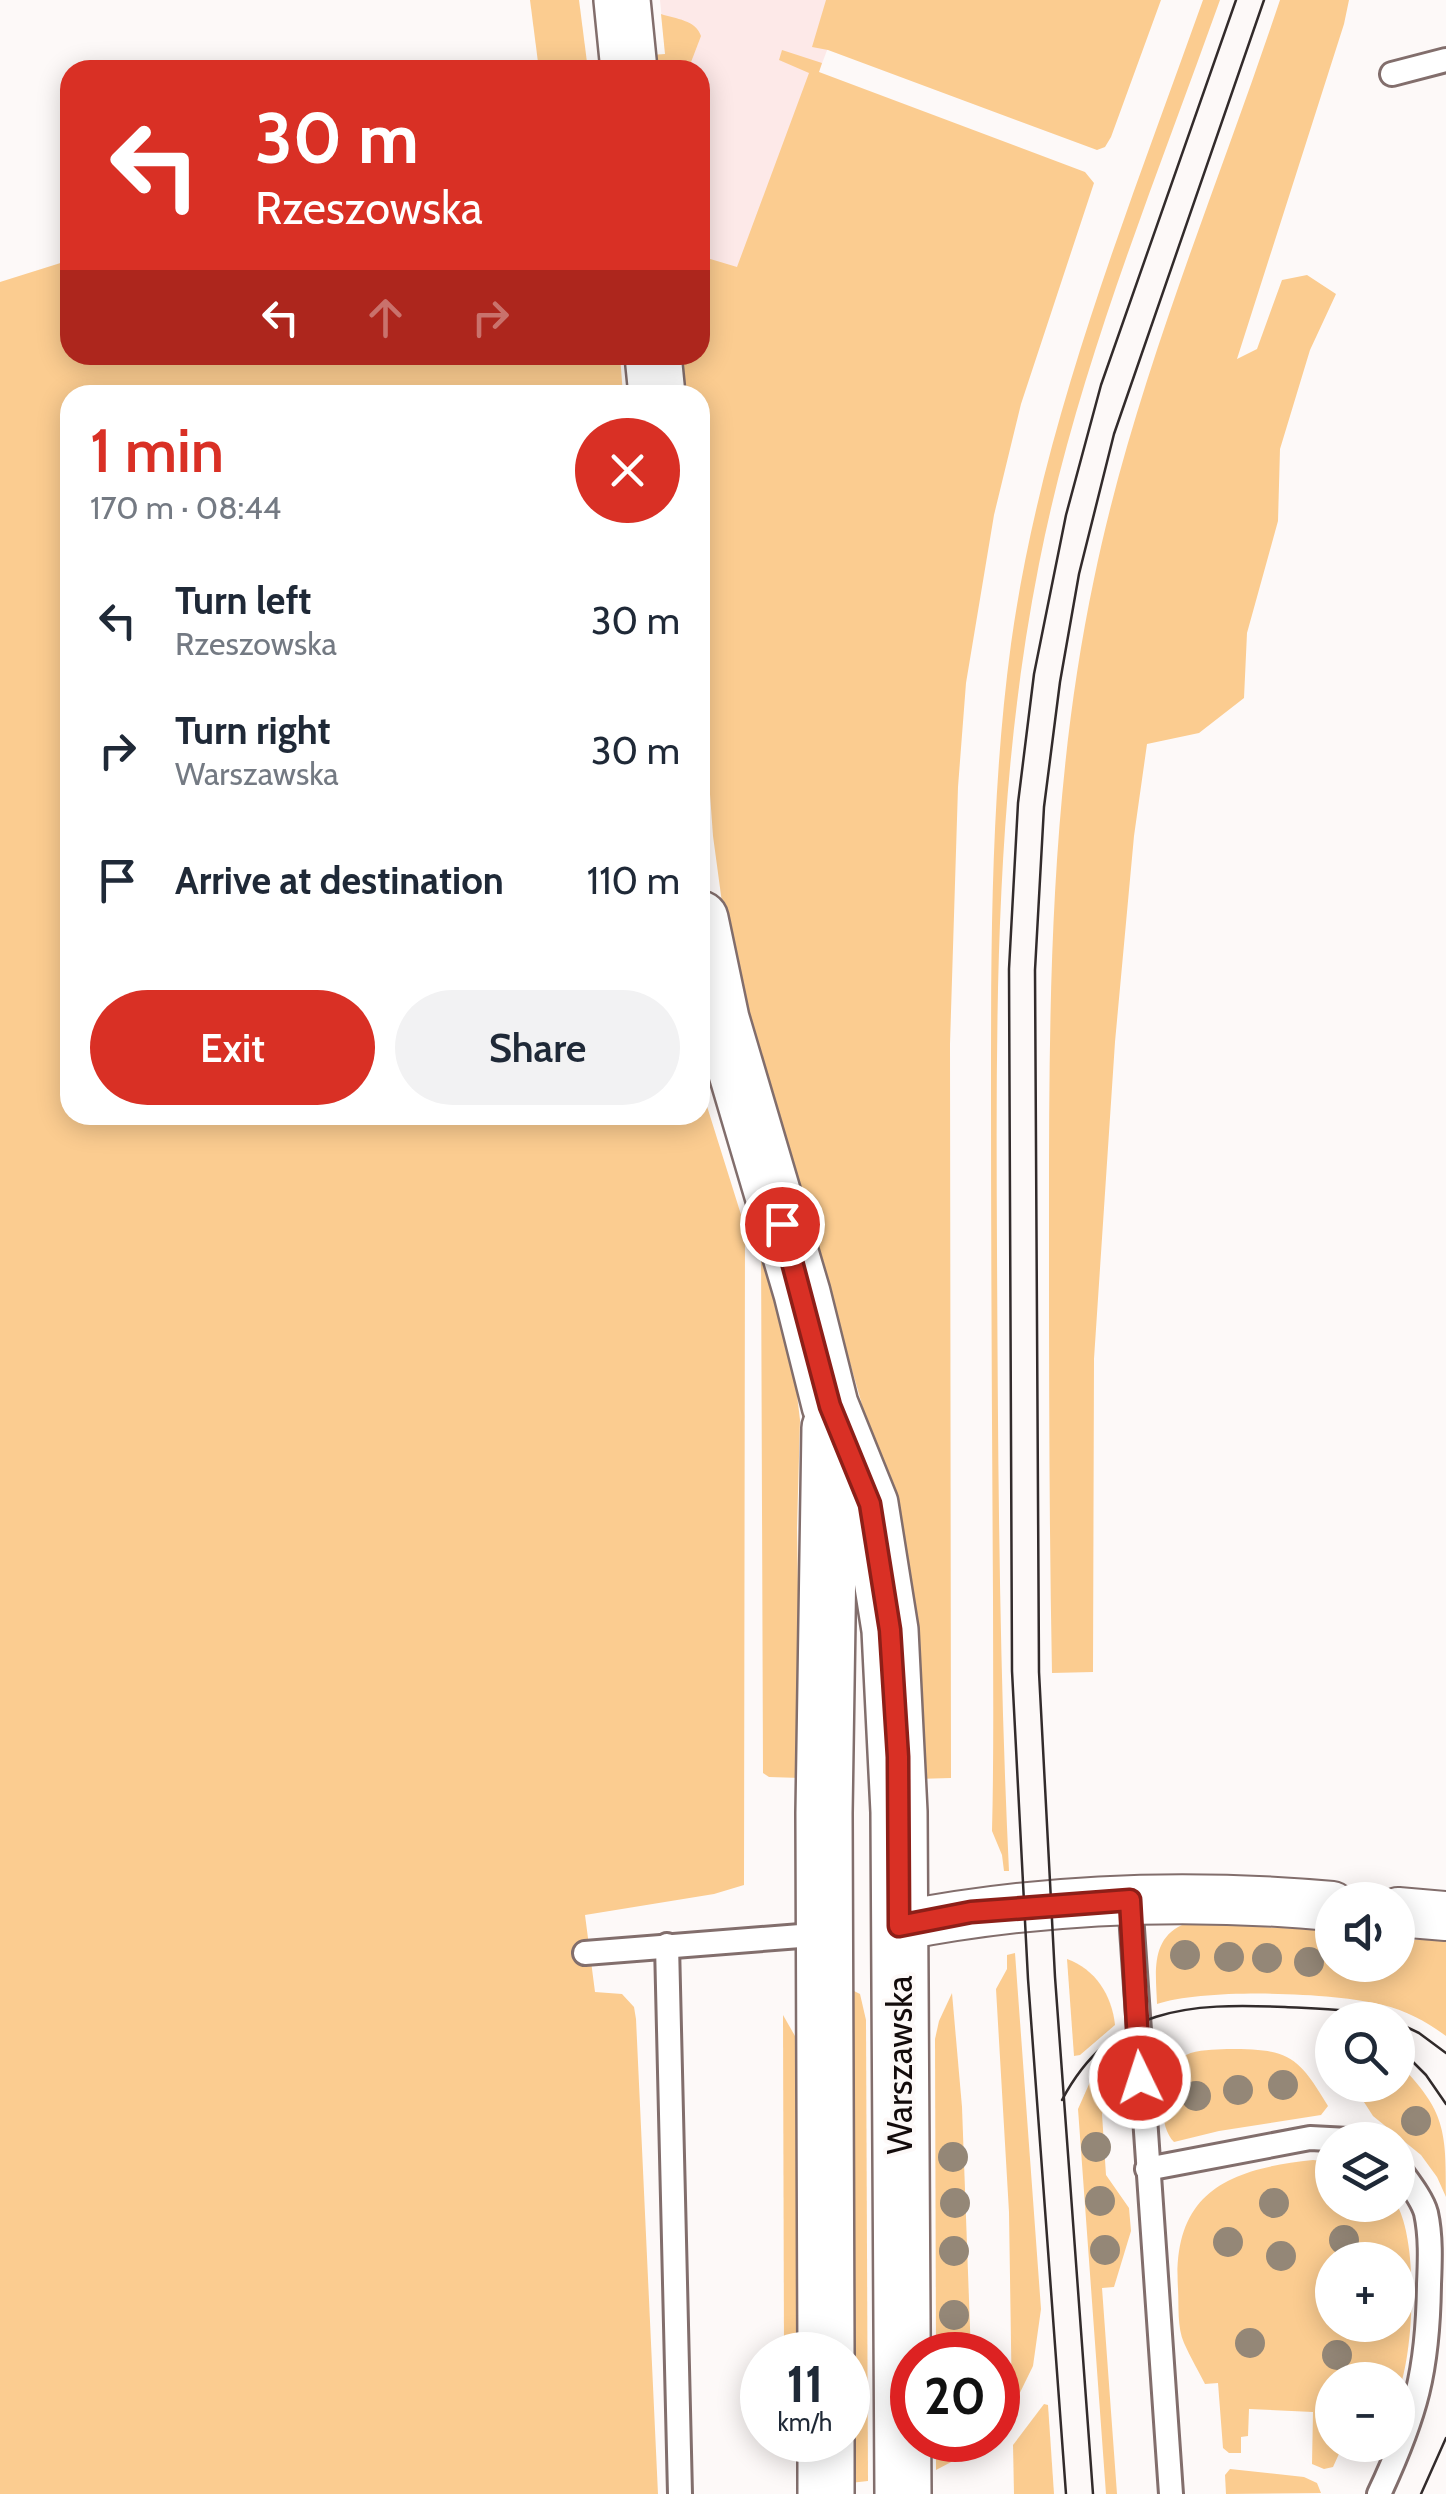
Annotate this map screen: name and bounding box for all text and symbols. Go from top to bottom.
text: 30 m [255,95,419,181]
icon: left [90,100,220,230]
text: Rzeszowska [255,181,483,235]
icon: left [253,290,308,345]
icon: ahead [358,290,413,345]
icon: right [463,290,518,345]
text: 1 min [90,414,224,487]
button: close [575,418,680,523]
text: 170 m · 08:44 [90,488,281,527]
text: Turn left [175,577,311,624]
icon: left [90,593,145,648]
text: 30 m [591,597,680,644]
text: Rzeszowska [175,624,337,663]
text: Turn right [175,707,331,754]
icon: right [90,723,145,778]
text: 30 m [591,727,680,774]
text: Warszawska [175,754,339,793]
icon: arrive [90,853,145,908]
text: Arrive at destination [175,857,504,904]
text: 110 m [587,857,680,904]
button: Exit [90,990,375,1105]
button: Share [395,990,680,1105]
pin [740,1182,825,1267]
icon: arrive [755,1197,810,1252]
map controls [1315,1882,1415,2462]
button: sound [1315,1882,1415,1982]
street label: Warszawska [878,1975,921,2155]
button: search [1315,2002,1415,2102]
position arrow [1088,2026,1192,2130]
button: layers [1315,2122,1415,2222]
button: + [1315,2242,1415,2342]
speed limit sign: 20 [890,2332,1020,2462]
text: 11 [787,2354,823,2415]
button: − [1315,2362,1415,2462]
text: km/h [778,2407,832,2437]

